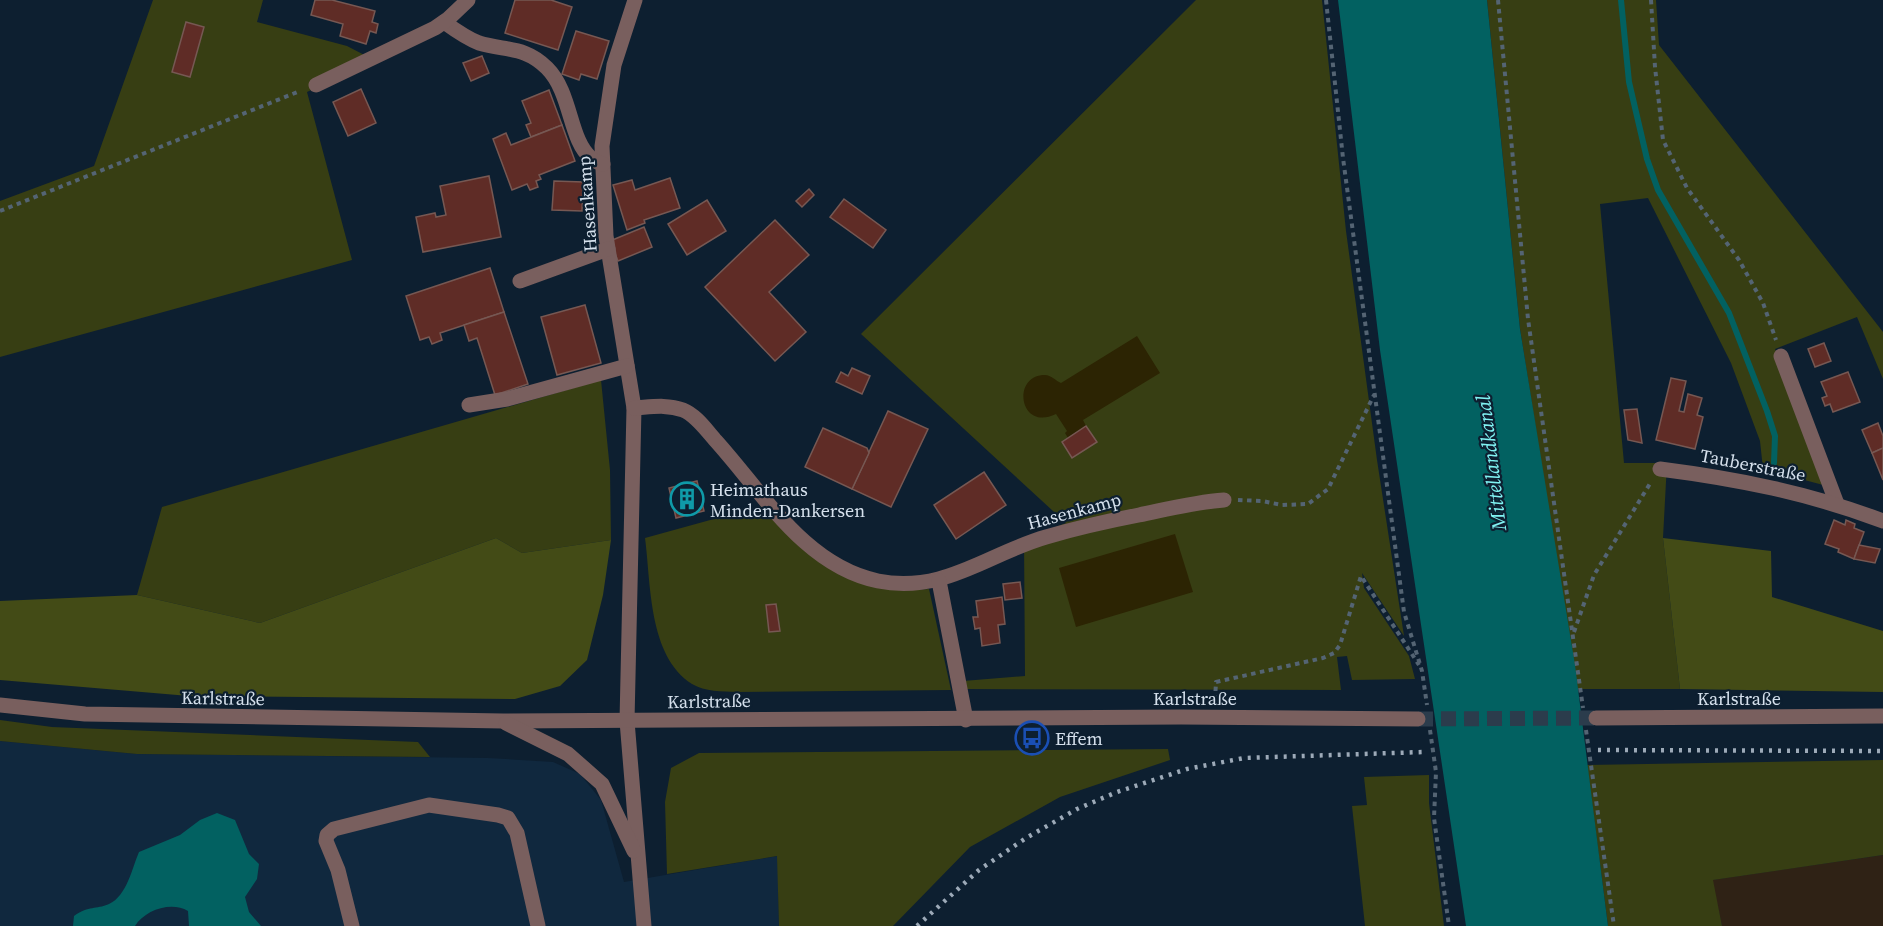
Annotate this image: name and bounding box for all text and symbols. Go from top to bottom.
street label: Hasenkamp [571,155,603,253]
water label: Mittellandkanal [1469,393,1513,533]
street label: Tauberstraße [1698,443,1808,487]
place label: Heimathaus Minden-Dankersen [710,477,865,523]
building icon: Heimathaus Minden-Dankersen [669,481,705,517]
street label: Hasenkamp [1024,486,1124,536]
street label: Karlstraße [181,685,265,711]
street label: Karlstraße [1153,686,1237,711]
street label: Karlstraße [1697,686,1781,711]
street label: Karlstraße [667,688,751,714]
bus stop icon: Effem [1014,720,1050,756]
place label: Effem [1055,726,1103,751]

